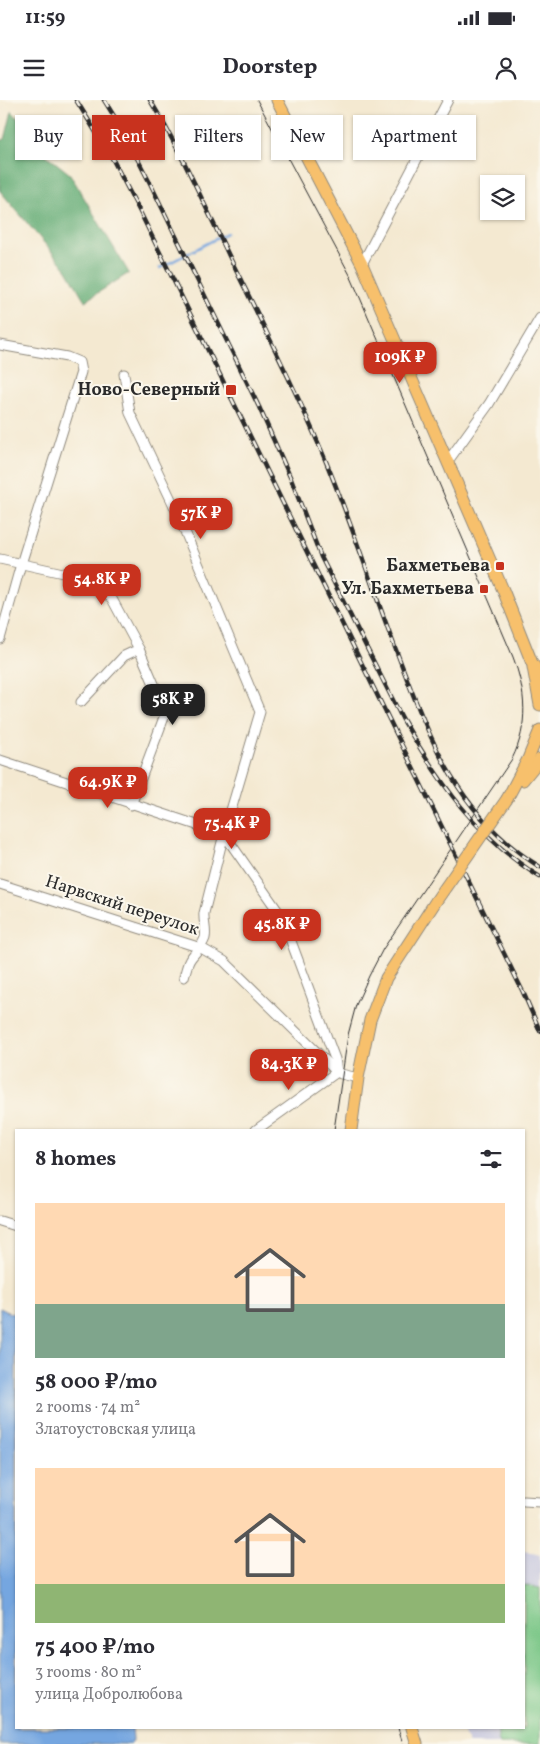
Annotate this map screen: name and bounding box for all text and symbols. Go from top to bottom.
text: 11:59 [25,5,65,31]
text: Doorstep [223,52,317,83]
icon: menu [20,54,48,82]
icon: person [492,54,520,82]
chip: Buy [15,115,82,160]
chip: Rent [92,115,165,160]
chip: Filters [175,115,261,160]
chip: New [271,115,343,160]
chip: Apartment [353,115,476,160]
map controls [480,175,525,220]
button: layers [480,175,525,220]
pin: 109K ₽ [359,342,441,384]
text: 109K ₽ [375,347,425,369]
place label: Ново-Северный [78,378,220,403]
marker: Ново-Северный [224,383,238,397]
pin: 57K ₽ [166,498,236,540]
text: 57K ₽ [180,503,222,525]
place label: Бахметьева [386,554,490,579]
marker: Бахметьева [494,560,506,572]
pin: 54.8K ₽ [56,564,148,606]
text: 54.8K ₽ [74,569,130,591]
place label: Ул. Бахметьева [341,577,474,602]
marker: Ул. Бахметьева [478,583,490,595]
pin: 58K ₽ [138,684,208,726]
text: 58K ₽ [152,689,194,711]
pin: 64.9K ₽ [62,766,154,809]
text: 64.9K ₽ [79,772,137,794]
pin: 75.4K ₽ [186,808,278,850]
text: 75.4K ₽ [204,813,260,835]
street label: Нарвский переулок [42,869,203,943]
pin: 45.8K ₽ [236,908,328,951]
text: 45.8K ₽ [254,914,310,936]
pin: 84.3K ₽ [243,1048,335,1091]
text: 84.3K ₽ [261,1054,317,1076]
text: 8 homes [35,1145,116,1174]
icon: filters [477,1145,505,1173]
icon: home [225,1235,315,1325]
text: 58 000 ₽/mo [35,1368,157,1397]
text: 2 rooms · 74 m² [35,1397,140,1419]
text: Златоустовская улица [35,1419,196,1441]
icon: home [225,1500,315,1590]
text: 75 400 ₽/mo [35,1633,155,1662]
text: 3 rooms · 80 m² [35,1662,142,1684]
text: улица Добролюбова [35,1684,183,1706]

